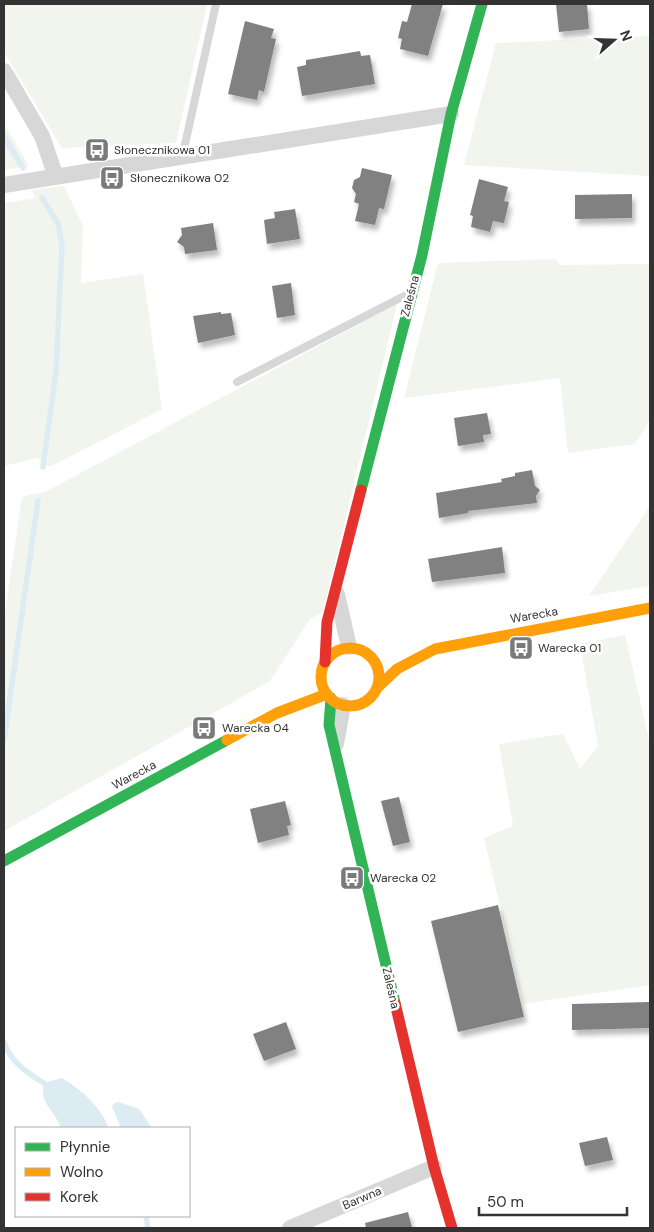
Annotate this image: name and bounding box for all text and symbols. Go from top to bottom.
north arrow [589,15,639,65]
text: N [616,28,636,43]
bus stop icon: Słonecznikowa 01 [84,137,110,163]
place label: Słonecznikowa 01 [114,142,210,158]
bus stop icon: Słonecznikowa 02 [99,165,125,191]
place label: Słonecznikowa 02 [130,170,229,186]
street label: Zaleśna [397,274,423,318]
street label: Warecka [509,603,559,627]
bus stop icon: Warecka 01 [508,635,534,661]
place label: Warecka 01 [538,640,601,656]
bus stop icon: Warecka 04 [191,715,217,741]
place label: Warecka 04 [222,720,289,736]
street label: Warecka [109,757,159,793]
bus stop icon: Warecka 02 [339,865,365,891]
place label: Warecka 02 [370,870,436,886]
street label: Zaleśna [378,966,404,1010]
legend [15,1127,190,1217]
text: Płynnie [60,1137,110,1157]
text: Wolno [60,1162,104,1182]
street label: Barwna [340,1183,384,1213]
scale bar [479,1184,626,1216]
text: Korek [60,1187,99,1207]
text: 50 m [487,1192,524,1212]

